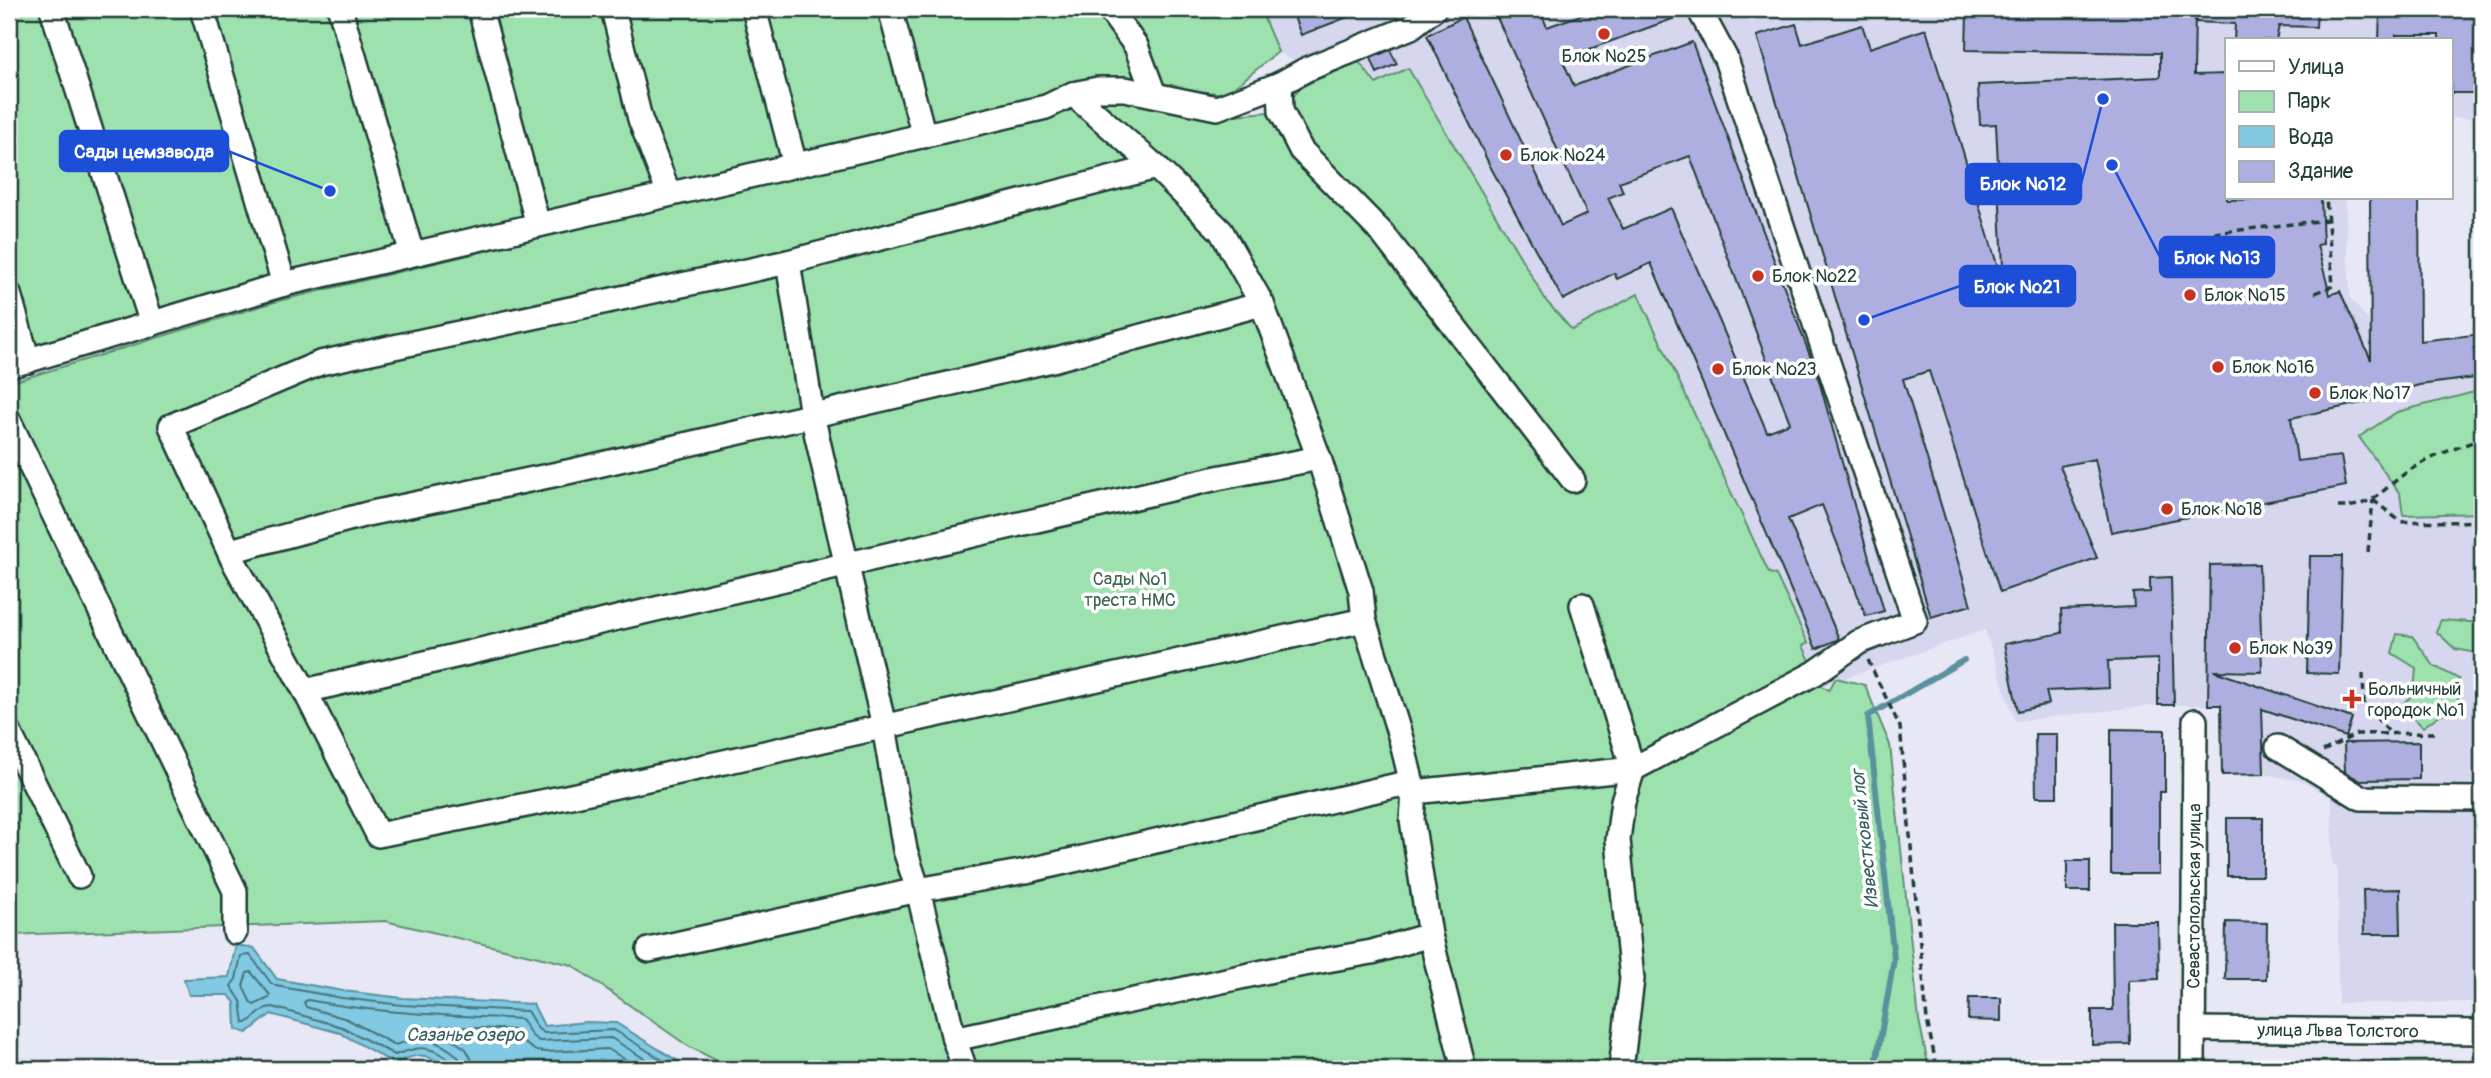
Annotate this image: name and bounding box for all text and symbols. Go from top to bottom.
marker: Блок №25 [1596,26,1612,42]
legend [2225,38,2452,200]
place label: Блок №25 [1562,45,1646,68]
text: Улица [2288,54,2344,81]
text: Парк [2288,88,2331,115]
text: Вода [2288,124,2334,151]
callout: Сады цемзавода [60,131,228,171]
text: Сады цемзавода [74,140,214,164]
place label: Блок №24 [1520,144,1606,167]
marker: Блок №24 [1498,147,1514,163]
text: Здание [2288,158,2354,185]
callout: Блок №12 [1966,164,2081,204]
text: Блок №12 [1980,172,2067,196]
callout: Блок №13 [2160,237,2274,277]
text: Блок №13 [2174,246,2260,270]
place label: Блок №22 [1772,265,1857,288]
callout: Блок №21 [1960,266,2075,306]
marker: Блок №22 [1750,268,1766,284]
text: Блок №21 [1974,275,2060,299]
place label: Блок №15 [2204,284,2286,307]
marker: Блок №15 [2182,287,2198,303]
place label: Блок №16 [2232,356,2314,379]
place label: Блок №23 [1732,358,1817,381]
marker: Блок №16 [2210,359,2226,375]
marker: Блок №23 [1710,361,1726,377]
place label: Блок №17 [2329,382,2411,405]
marker: Блок №17 [2307,385,2323,401]
place label: Блок №18 [2181,498,2262,521]
marker: Блок №18 [2159,501,2175,517]
park label: Сады №1 треста НМС [1084,568,1176,612]
place label: Блок №39 [2249,637,2333,660]
marker: Блок №39 [2227,640,2243,656]
place label: Больничный городок №1 [2368,678,2465,722]
marker: Больничный городок №1 [2342,689,2362,709]
water label: Известковый лог [1846,766,1884,910]
street label: Севастопольская улица [2182,803,2206,989]
street label: улица Льва Толстого [2256,1018,2419,1043]
water label: Сазанье озеро [406,1023,526,1047]

